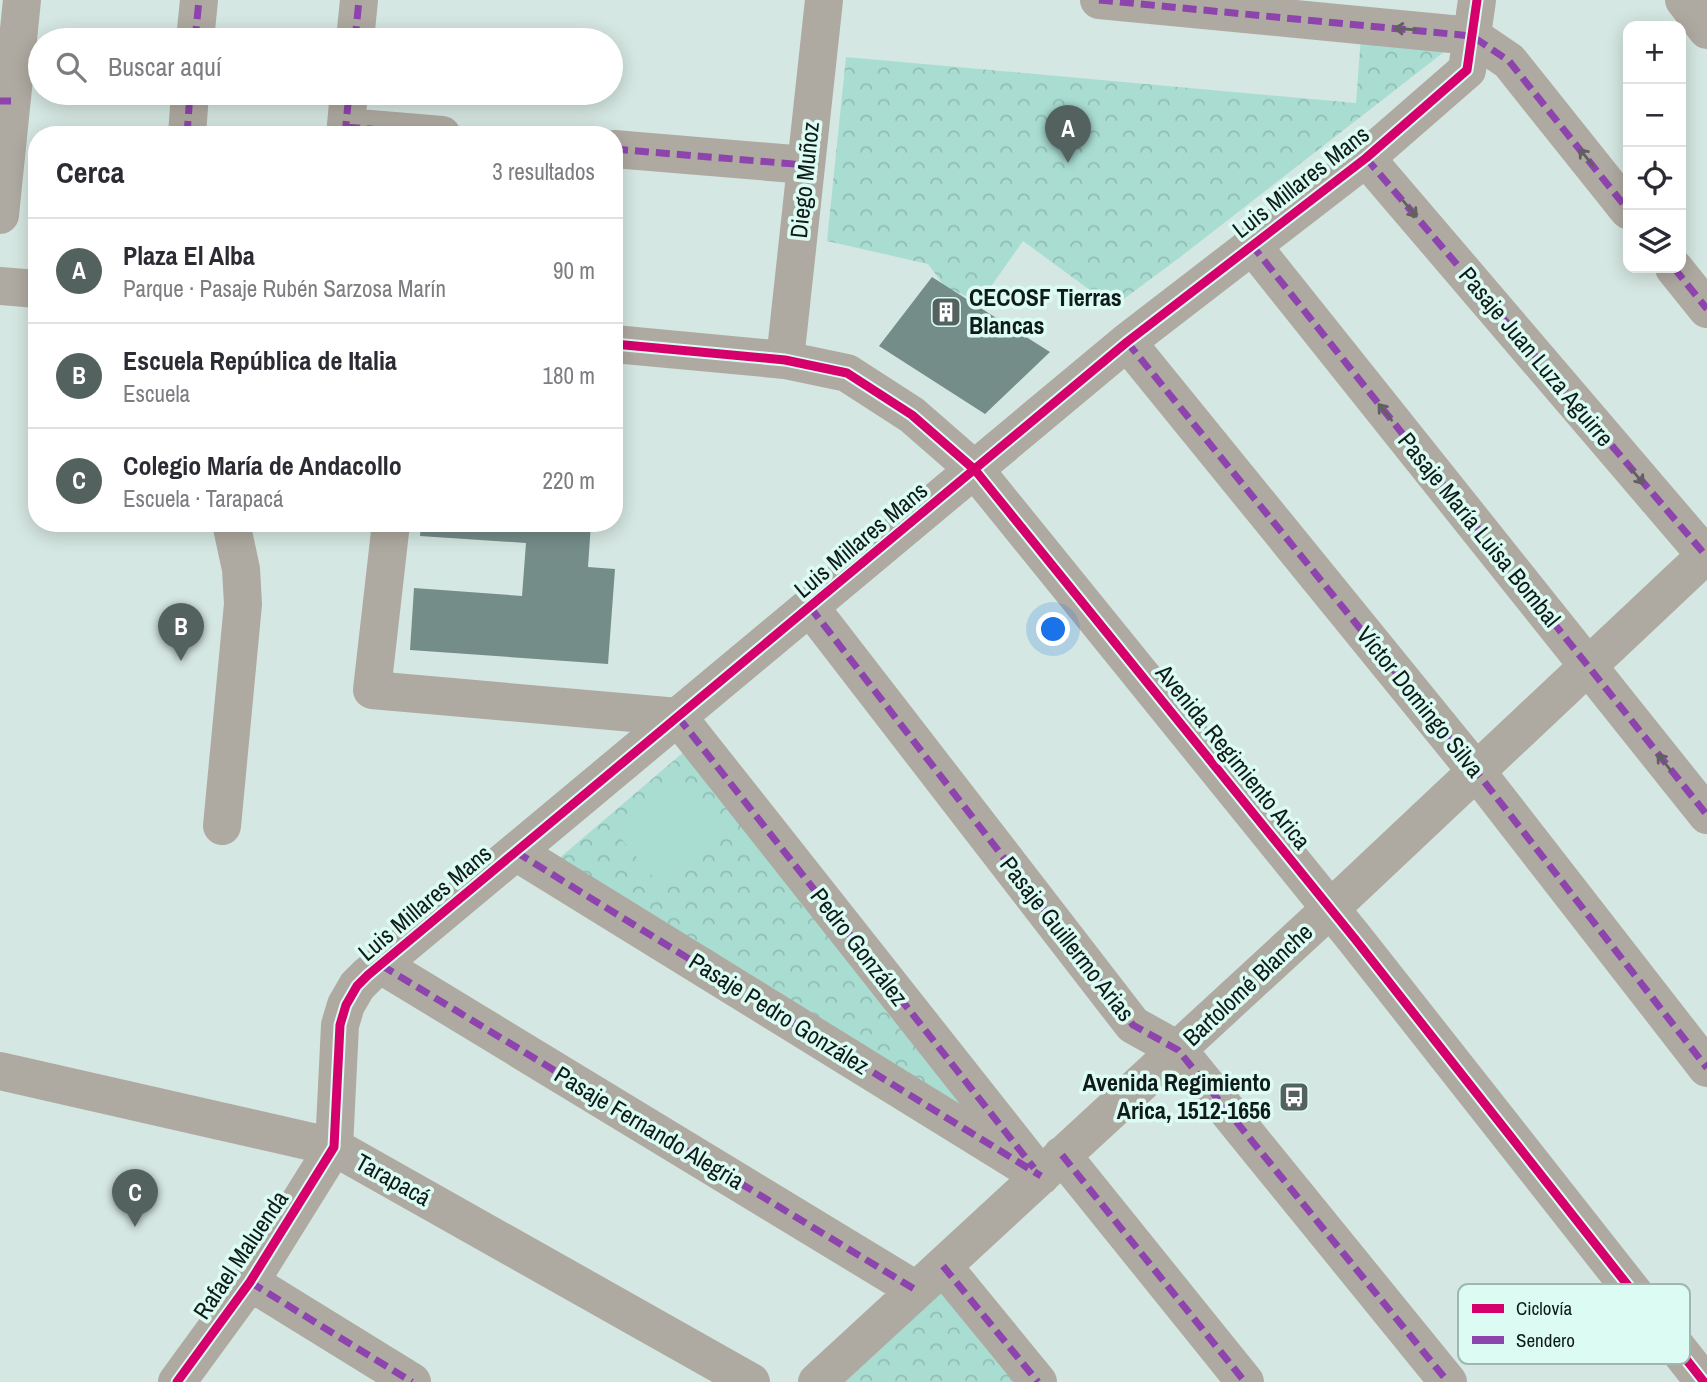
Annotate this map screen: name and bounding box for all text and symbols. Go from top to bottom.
map controls [1623,21,1686,273]
button: + [1623,21,1686,84]
one-way arrow [1394,22,1416,35]
search box [28,28,623,105]
icon: search [52,48,90,86]
text: Buscar aquí [108,49,222,84]
button: − [1623,84,1686,147]
pin: A [1045,105,1091,163]
street label: Luis Millares Mans [1225,118,1375,245]
street label: Diego Muñoz [782,120,826,240]
button: locate [1623,147,1686,210]
one-way arrow [1578,148,1593,166]
text: Cerca [56,152,124,192]
text: 3 resultados [492,156,595,187]
one-way arrow [1402,200,1418,218]
button: layers [1623,210,1686,273]
text: Plaza El Alba [123,238,255,273]
text: A [72,255,86,286]
text: 90 m [553,255,595,286]
street label: Pasaje Juan Luza Aguirre [1452,260,1621,453]
text: Parque · Pasaje Rubén Sarzosa Marín [123,273,446,304]
place label: CECOSF Tierras Blancas [969,281,1122,341]
building icon: CECOSF Tierras Blancas [929,295,963,329]
text: Escuela República de Italia [123,343,397,378]
text: B [72,360,86,391]
text: 180 m [543,360,595,391]
text: Escuela [123,378,190,409]
one-way arrow [1377,403,1392,421]
street label: Pasaje María Luisa Bombal [1391,425,1568,633]
text: Colegio María de Andacollo [123,448,402,483]
text: C [72,465,86,496]
text: 220 m [543,465,595,496]
one-way arrow [1629,466,1645,484]
street label: Luis Millares Mans [787,474,934,605]
text: Escuela · Tarapacá [123,483,283,514]
pin: B [158,603,204,661]
your location [1036,612,1070,646]
street label: Víctor Domingo Silva [1350,619,1492,784]
street label: Avenida Regimiento Arica [1149,656,1318,856]
one-way arrow [1657,753,1672,771]
street label: Luis Millares Mans [351,837,498,968]
street label: Pasaje Guillermo Arias [993,849,1142,1028]
street label: Pedro González [804,881,916,1012]
street label: Bartolomé Blanche [1176,916,1319,1053]
street label: Pasaje Pedro González [683,945,876,1082]
street label: Pasaje Fernando Alegria [549,1058,750,1196]
place label: Avenida Regimiento Arica, 1512-1656 [1083,1066,1271,1126]
bus stop icon: Avenida Regimiento Arica, 1512-1656 [1277,1080,1311,1114]
street label: Tarapacá [350,1145,437,1213]
pin: C [112,1169,158,1227]
street label: Rafael Maluenda [185,1184,295,1325]
legend [1458,1284,1690,1364]
text: Ciclovía [1516,1295,1573,1321]
text: Sendero [1516,1327,1575,1353]

